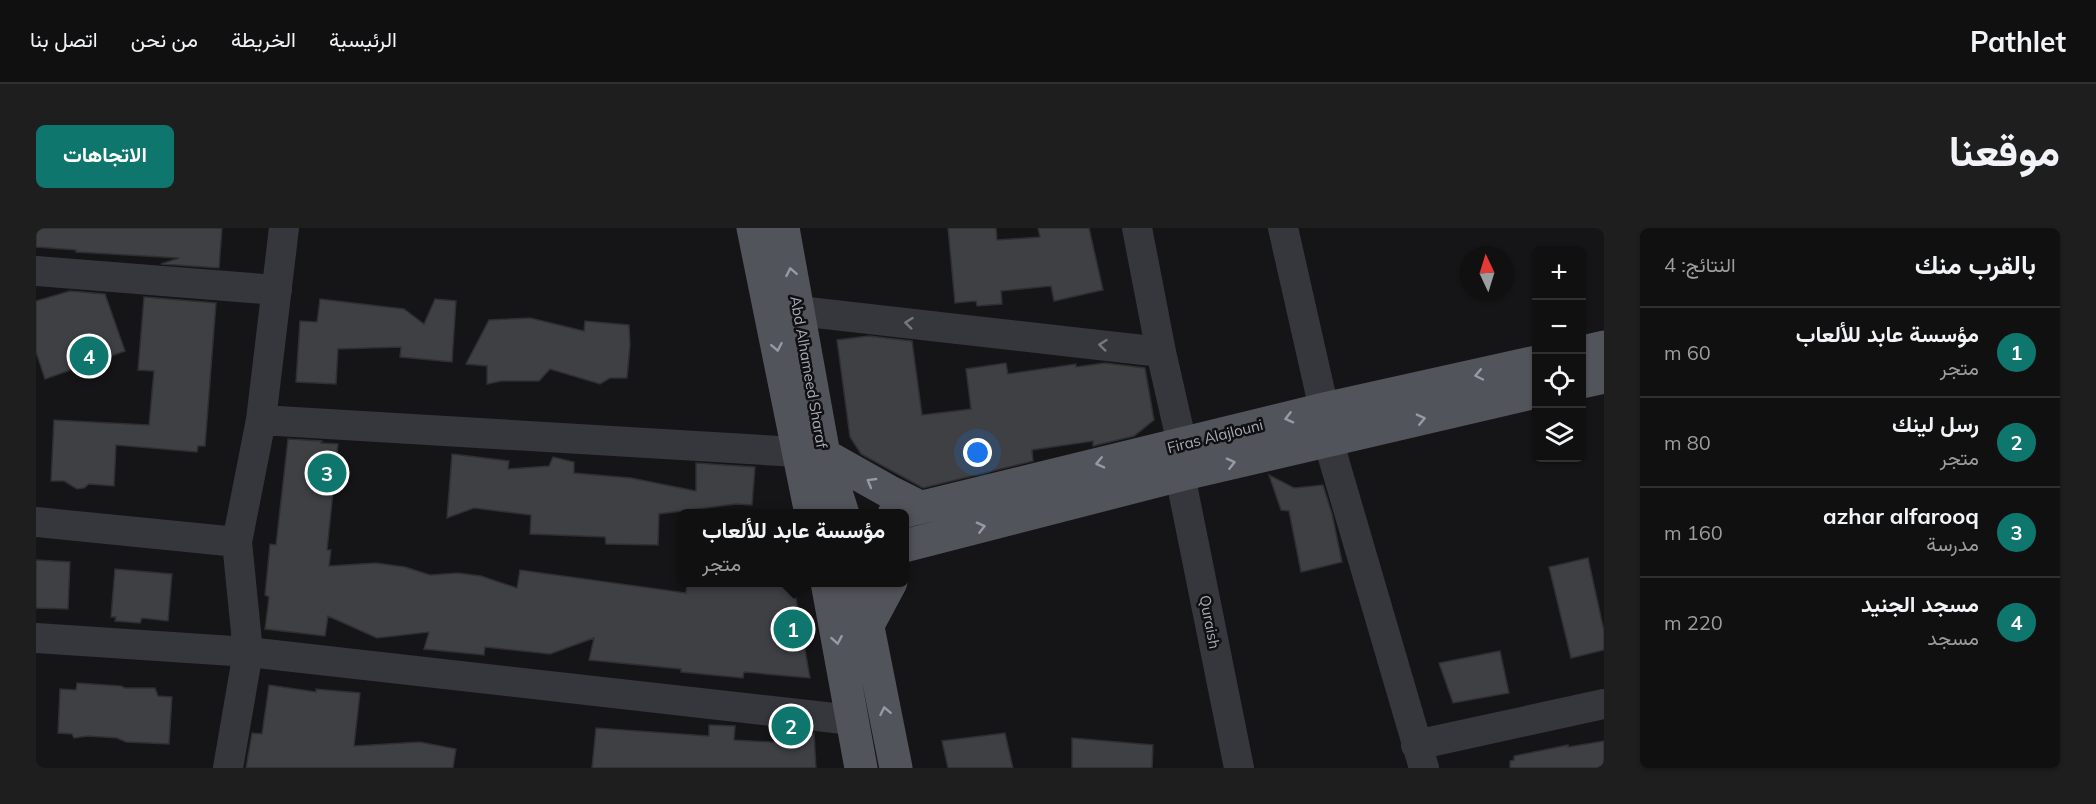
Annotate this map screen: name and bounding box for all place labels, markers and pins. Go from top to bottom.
pin: 4 [70,334,108,378]
pin: 3 [308,450,346,496]
pin: 1 [774,606,813,652]
pin: 2 [772,704,810,748]

